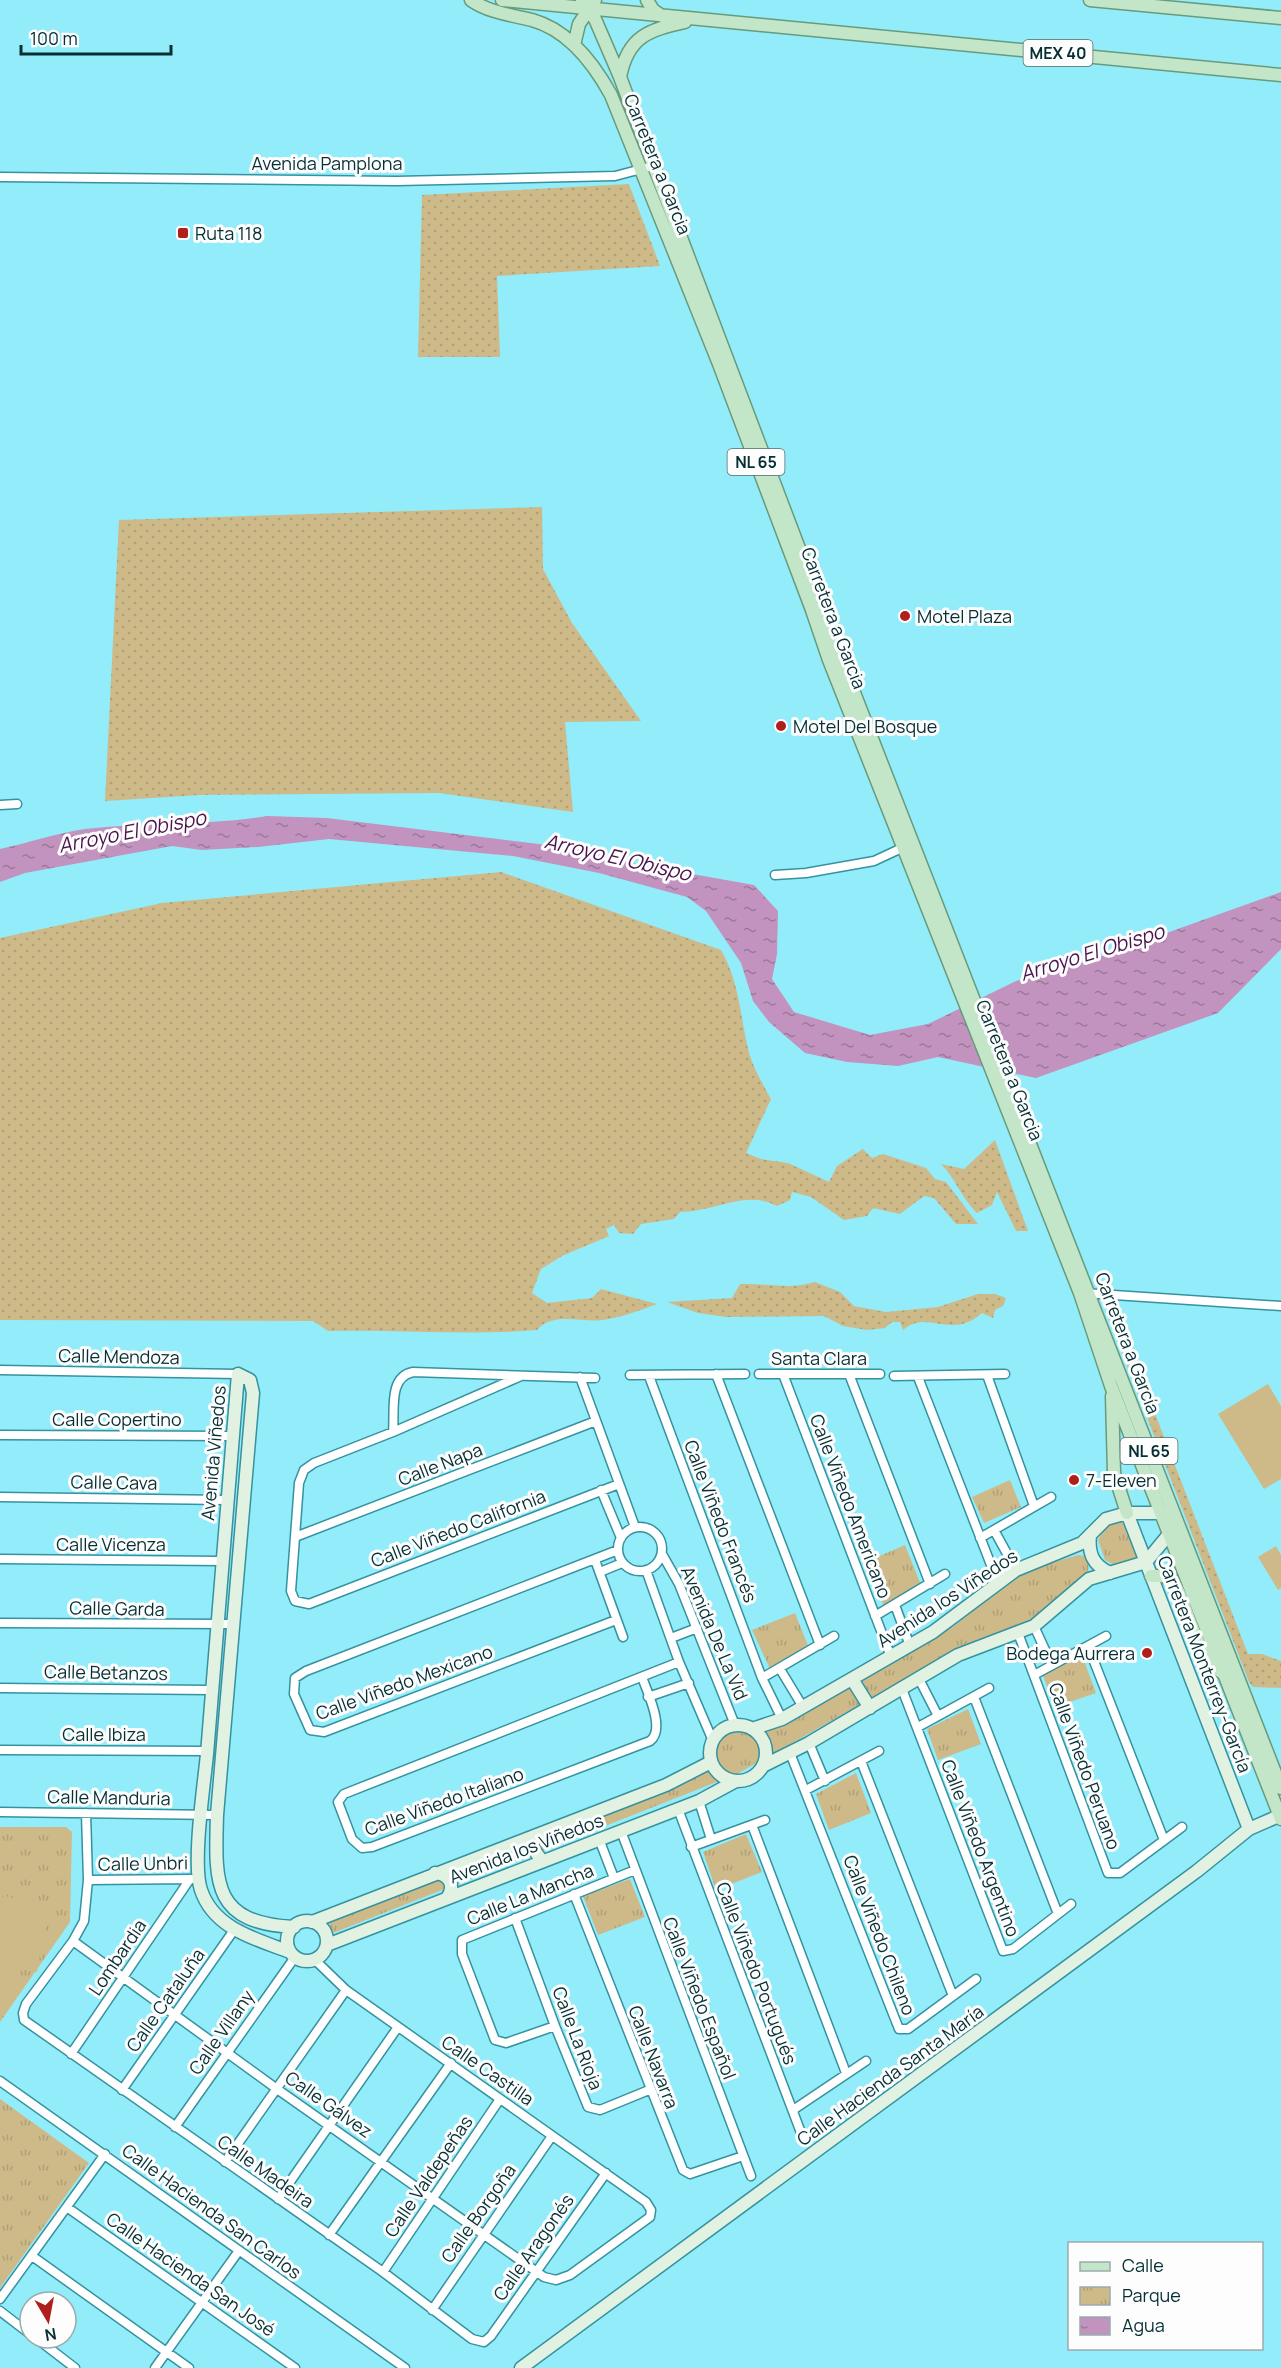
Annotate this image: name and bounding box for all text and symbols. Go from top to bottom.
scale bar [21,18,171,56]
text: 100 m [30,26,78,50]
road number: MEX 40 [1024,40,1092,66]
street label: Carretera a Garcia [619,90,697,238]
street label: Avenida Pamplona [252,151,402,175]
place label: Ruta 118 [195,221,262,245]
marker: Ruta 118 [176,226,190,240]
road number: NL 65 [728,449,784,475]
street label: Carretera a Garcia [796,544,872,692]
place label: Motel Plaza [917,604,1012,628]
marker: Motel Plaza [898,609,912,623]
place label: Motel Del Bosque [793,714,937,738]
marker: Motel Del Bosque [774,719,788,733]
water label: Arroyo El Obispo [56,803,209,859]
water label: Arroyo El Obispo [542,827,695,887]
water label: Arroyo El Obispo [1017,917,1169,987]
street label: Carretera a Garcia [971,996,1049,1144]
street label: Carretera a García [1090,1269,1166,1417]
street label: Calle Mendoza [58,1343,180,1369]
street label: Santa Clara [771,1346,867,1370]
street label: Avenida Viñedos [195,1384,231,1522]
street label: Calle Copertino [52,1407,182,1431]
street label: Calle Viñedo Americano [805,1411,897,1601]
street label: Calle Viñedo Francés [679,1436,763,1606]
street label: Calle Napa [394,1437,486,1491]
road number: NL 65 [1120,1438,1178,1464]
place label: 7-Eleven [1086,1468,1157,1492]
street label: Calle Cava [71,1469,157,1495]
marker: 7-Eleven [1067,1473,1081,1487]
street label: Calle Viñedo California [367,1484,549,1572]
street label: Calle Vicenza [56,1532,166,1556]
street label: Avenida los Viñedos [872,1543,1022,1653]
street label: Carretera Monterrey-García [1153,1552,1257,1776]
street label: Avenida De La Vid [676,1562,754,1704]
street label: Calle Garda [69,1595,165,1621]
street label: Calle Viñedo Mexicano [312,1639,496,1725]
place label: Bodega Aurrera [1006,1641,1135,1665]
marker: Bodega Aurrera [1140,1646,1154,1660]
street label: Calle Betanzos [44,1659,168,1685]
street label: Calle Viñedo Peruano [1044,1679,1126,1853]
street label: Calle Ibiza [62,1722,146,1746]
street label: Calle Viñedo Argentino [936,1756,1026,1940]
street label: Calle Viñedo Italiano [361,1761,527,1841]
street label: Calle Manduria [47,1784,171,1810]
street label: Avenida los Viñedos [445,1808,607,1888]
street label: Calle Unbri [98,1850,188,1876]
street label: Calle Viñedo Chileno [838,1851,922,2019]
street label: Calle La Mancha [463,1858,597,1930]
street label: Calle Viñedo Portugués [711,1878,803,2068]
street label: Calle Viñedo Español [658,1913,742,2083]
street label: Lombardia [83,1914,151,2000]
street label: Calle Cataluña [120,1944,210,2056]
street label: Calle La Rioja [547,1983,609,2093]
street label: Calle Villany [183,1984,259,2079]
street label: Calle Hacienda Santa María [792,1999,988,2151]
street label: Calle Navarra [623,2002,685,2112]
street label: Calle Castilla [437,2029,539,2111]
street label: Calle Gálvez [281,2065,377,2143]
street label: Calle Valdepeñas [378,2110,478,2242]
street label: Calle Madeira [213,2129,319,2213]
street label: Calle Hacienda San Carlos [118,2138,306,2284]
street label: Calle Borgoña [435,2159,521,2267]
street label: Calle Aragonés [487,2189,579,2305]
street label: Calle Hacienda San José [102,2207,280,2341]
legend [1068,2242,1263,2350]
text: Calle [1122,2253,1164,2277]
text: Parque [1122,2283,1181,2307]
north arrow [18,2290,78,2350]
text: Agua [1122,2313,1165,2337]
text: N [43,2323,58,2347]

